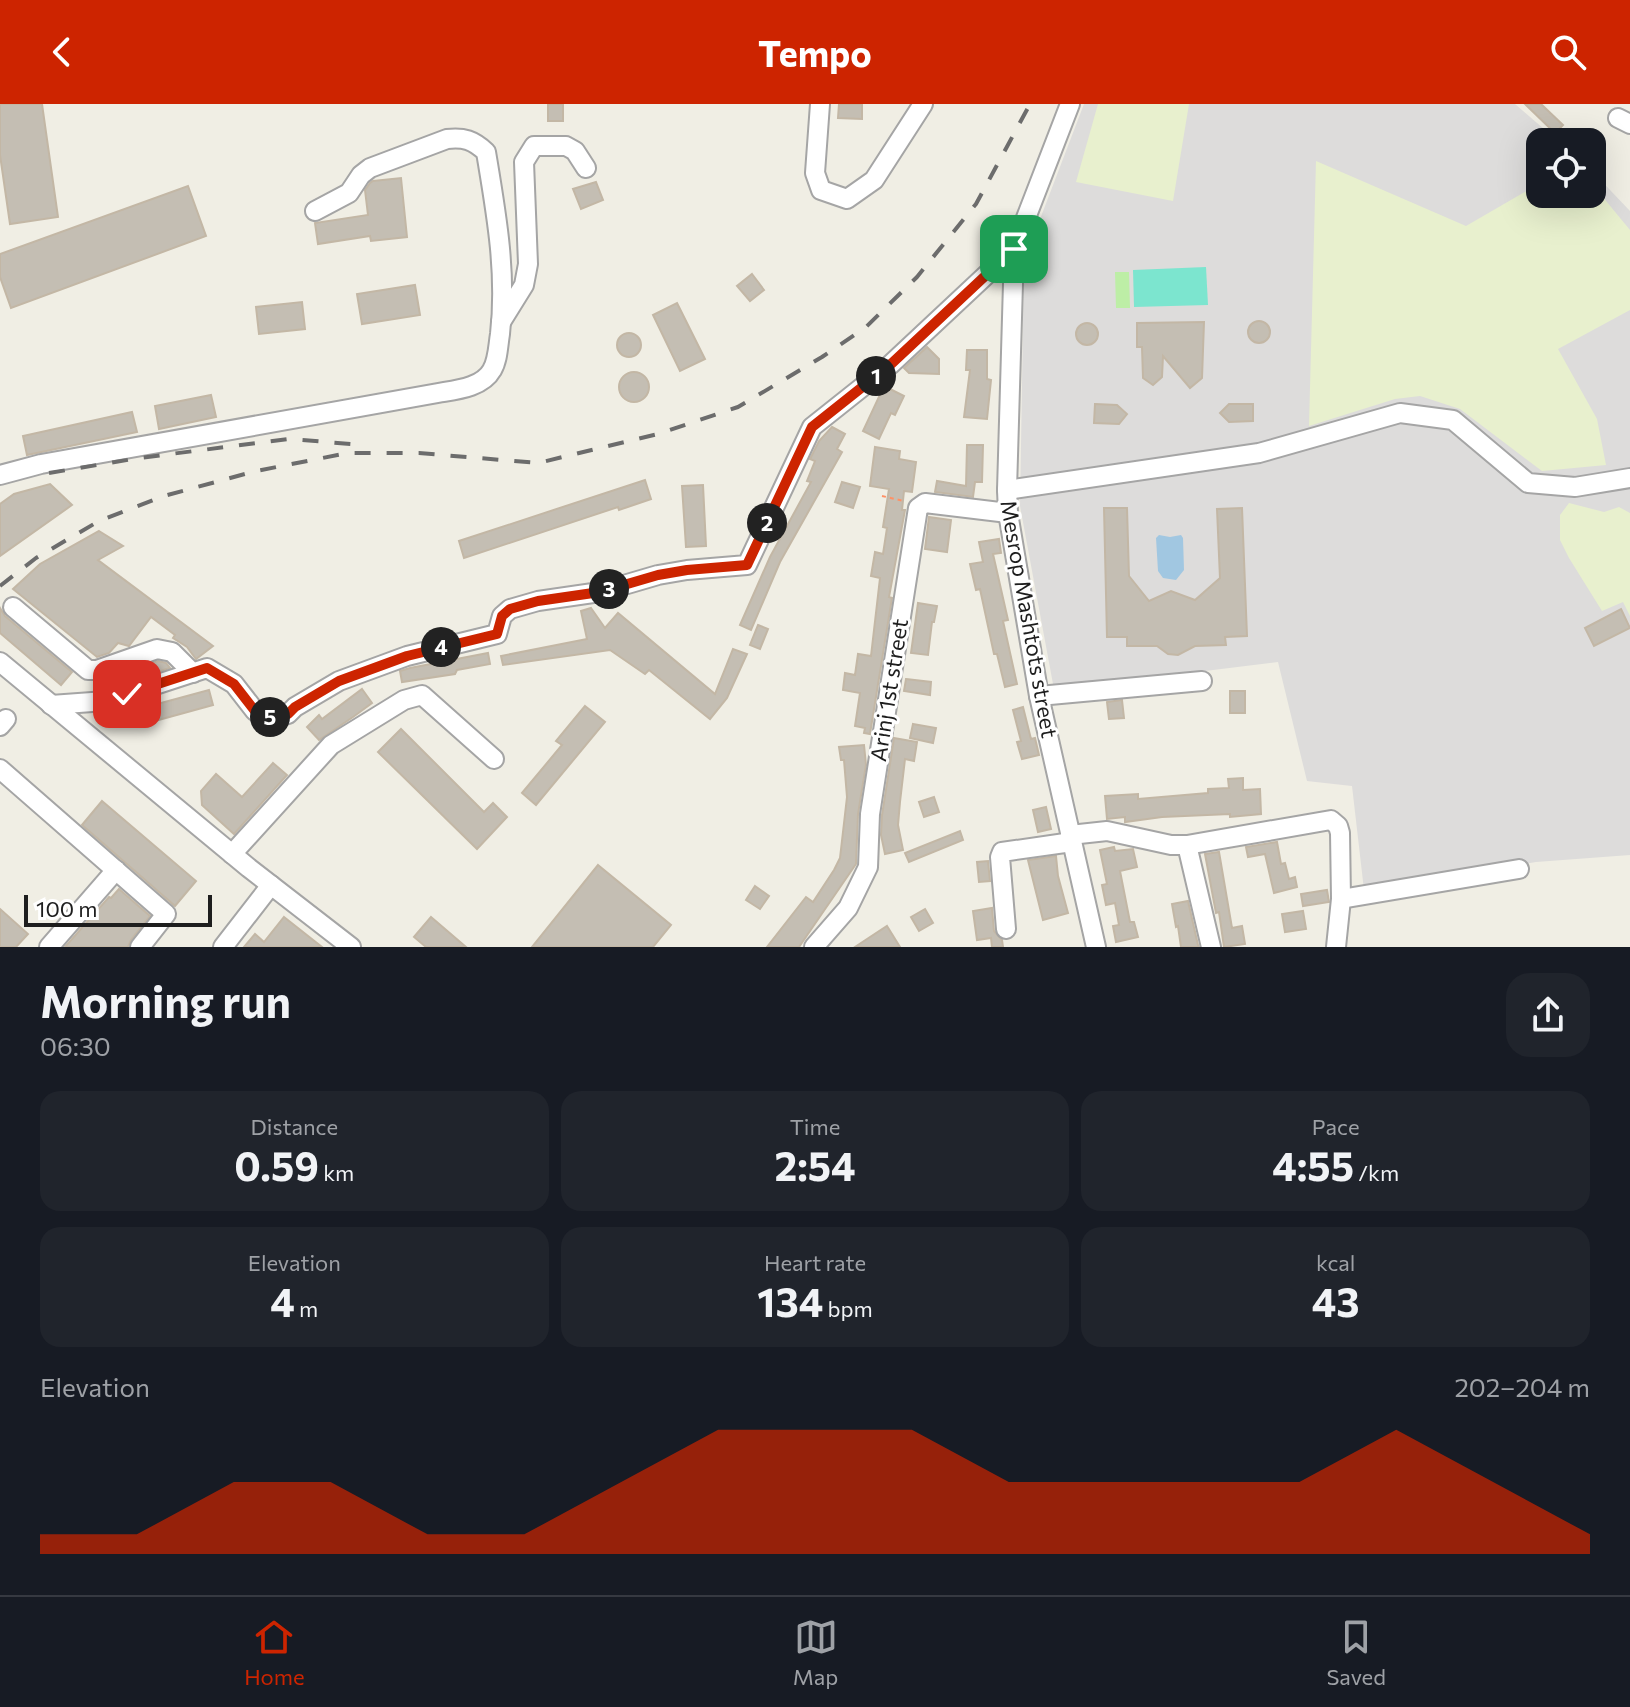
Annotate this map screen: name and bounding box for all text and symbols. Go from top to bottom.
icon: back [40,30,84,74]
text: Tempo [758,30,872,74]
icon: search [1546,30,1590,74]
map controls [1526,128,1606,208]
button: locate [1526,128,1606,208]
pin [980,215,1048,283]
icon: arrive [992,227,1036,271]
pin: 1 [856,356,896,396]
text: 1 [871,362,881,389]
street label: Mesrop Mashtots street [995,498,1064,740]
pin: 2 [747,503,787,543]
text: 2 [761,509,773,536]
pin: 3 [589,569,629,609]
text: 3 [603,575,615,602]
street label: Arinj 1st street [864,617,913,763]
pin: 4 [421,627,461,667]
text: 4 [434,633,448,660]
pin [93,660,161,728]
icon: check [105,672,149,716]
pin: 5 [250,697,290,737]
text: 5 [264,703,276,730]
scale bar [24,891,212,927]
text: 100 m [36,895,98,922]
text: Morning run [40,973,291,1027]
button: share [1506,973,1590,1057]
text: 06:30 [40,1030,111,1061]
text: Distance [251,1113,338,1140]
text: Time [790,1113,840,1140]
text: Pace [1312,1113,1360,1140]
text: 0.59 [234,1140,319,1189]
text: 2:54 [774,1140,856,1189]
text: 4:55 [1272,1140,1354,1189]
text: km [319,1159,354,1186]
text: /km [1354,1159,1399,1186]
text: Elevation [248,1249,341,1276]
text: Heart rate [764,1249,866,1276]
text: kcal [1316,1249,1355,1276]
text: 4 [270,1276,295,1325]
text: 134 [757,1276,823,1325]
text: 43 [1312,1276,1360,1325]
text: m [295,1295,318,1322]
text: bpm [823,1295,873,1322]
text: Elevation [40,1371,150,1402]
text: 202–204 m [1454,1371,1590,1402]
tab: Home [244,1615,305,1690]
tab: Map [793,1615,838,1690]
tab: Saved [1326,1615,1386,1690]

